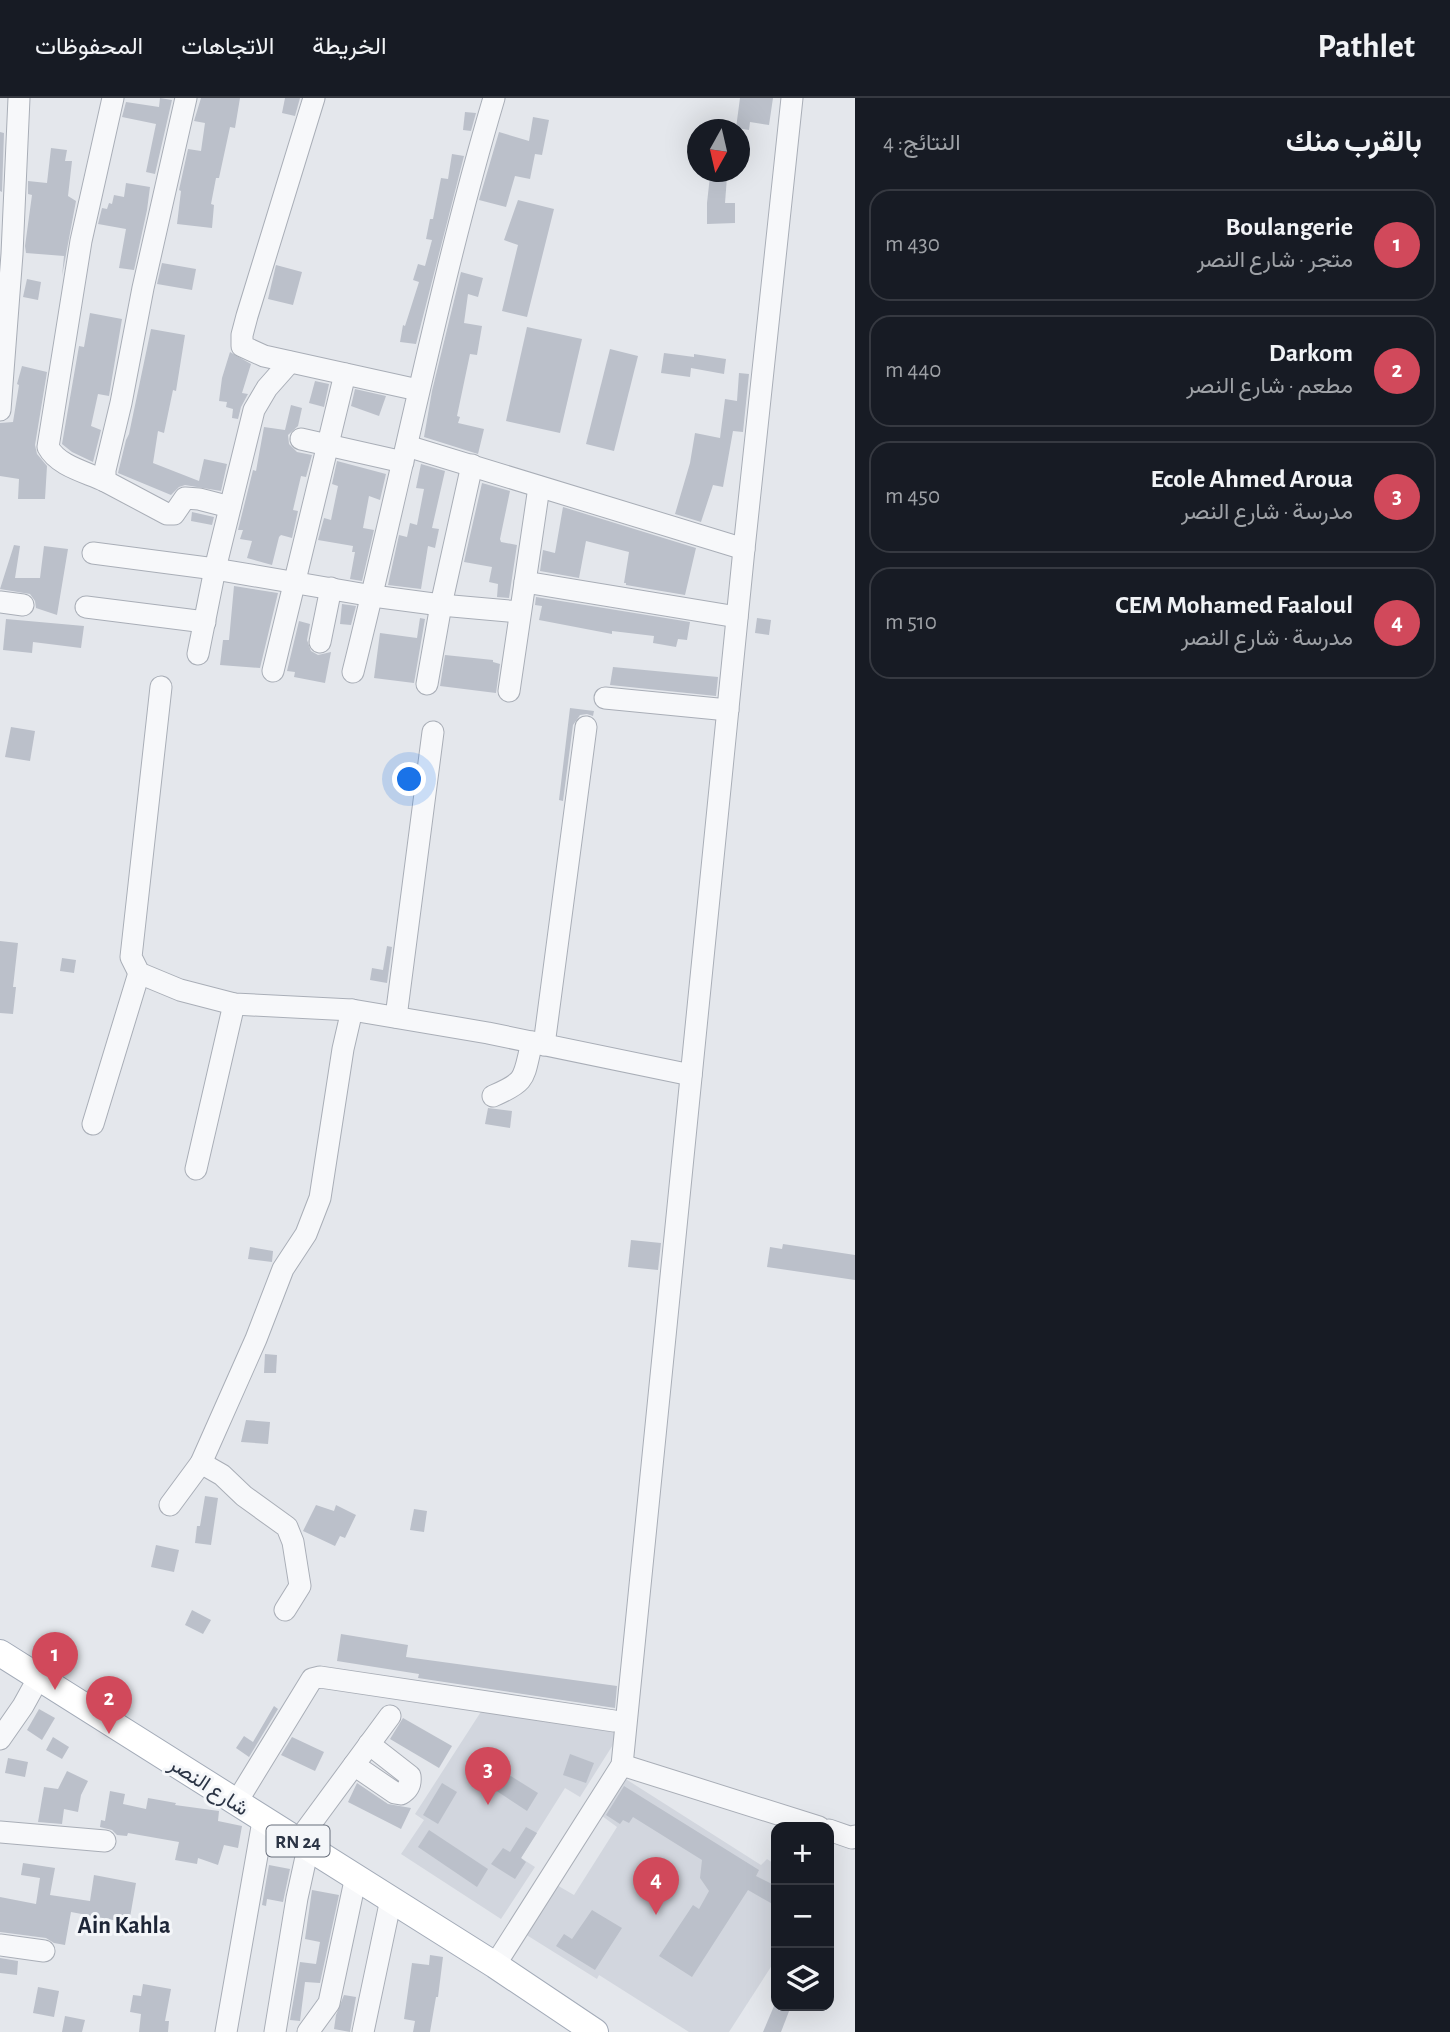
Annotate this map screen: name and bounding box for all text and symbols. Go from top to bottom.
text: Pathlet [1317,31,1415,64]
text: المحفوظات [35,35,143,59]
text: الاتجاهات [181,35,274,59]
text: الخريطة [312,35,387,59]
north arrow [687,119,750,182]
text: بالقرب منك [1286,127,1422,157]
text: النتائج: 4 [883,132,961,155]
text: Boulangerie [1225,214,1353,240]
text: 430 m [885,233,940,256]
text: 1 [1393,233,1401,256]
text: متجر · شارع النصر [1197,249,1353,272]
text: Darkom [1269,340,1353,366]
text: 440 m [885,359,941,382]
text: 2 [1392,359,1402,382]
text: مطعم · شارع النصر [1186,375,1353,398]
text: Ecole Ahmed Aroua [1151,466,1353,492]
text: 450 m [885,485,940,508]
text: 3 [1392,485,1402,508]
text: مدرسة · شارع النصر [1181,501,1353,524]
text: CEM Mohamed Faaloul [1115,592,1353,618]
text: 510 m [885,611,937,634]
text: 4 [1391,611,1403,634]
text: مدرسة · شارع النصر [1181,627,1353,650]
your location [392,762,426,796]
pin: 1 [32,1632,78,1690]
pin: 2 [86,1676,132,1734]
pin: 3 [465,1747,511,1805]
street label: شارع النصر [163,1753,252,1822]
map controls [771,1822,834,2011]
button: + [771,1822,834,1885]
road number: RN 24 [266,1826,330,1856]
pin: 4 [633,1857,679,1915]
button: − [771,1885,834,1948]
district label: Ain Kahla [78,1914,170,1938]
button: layers [771,1948,834,2011]

